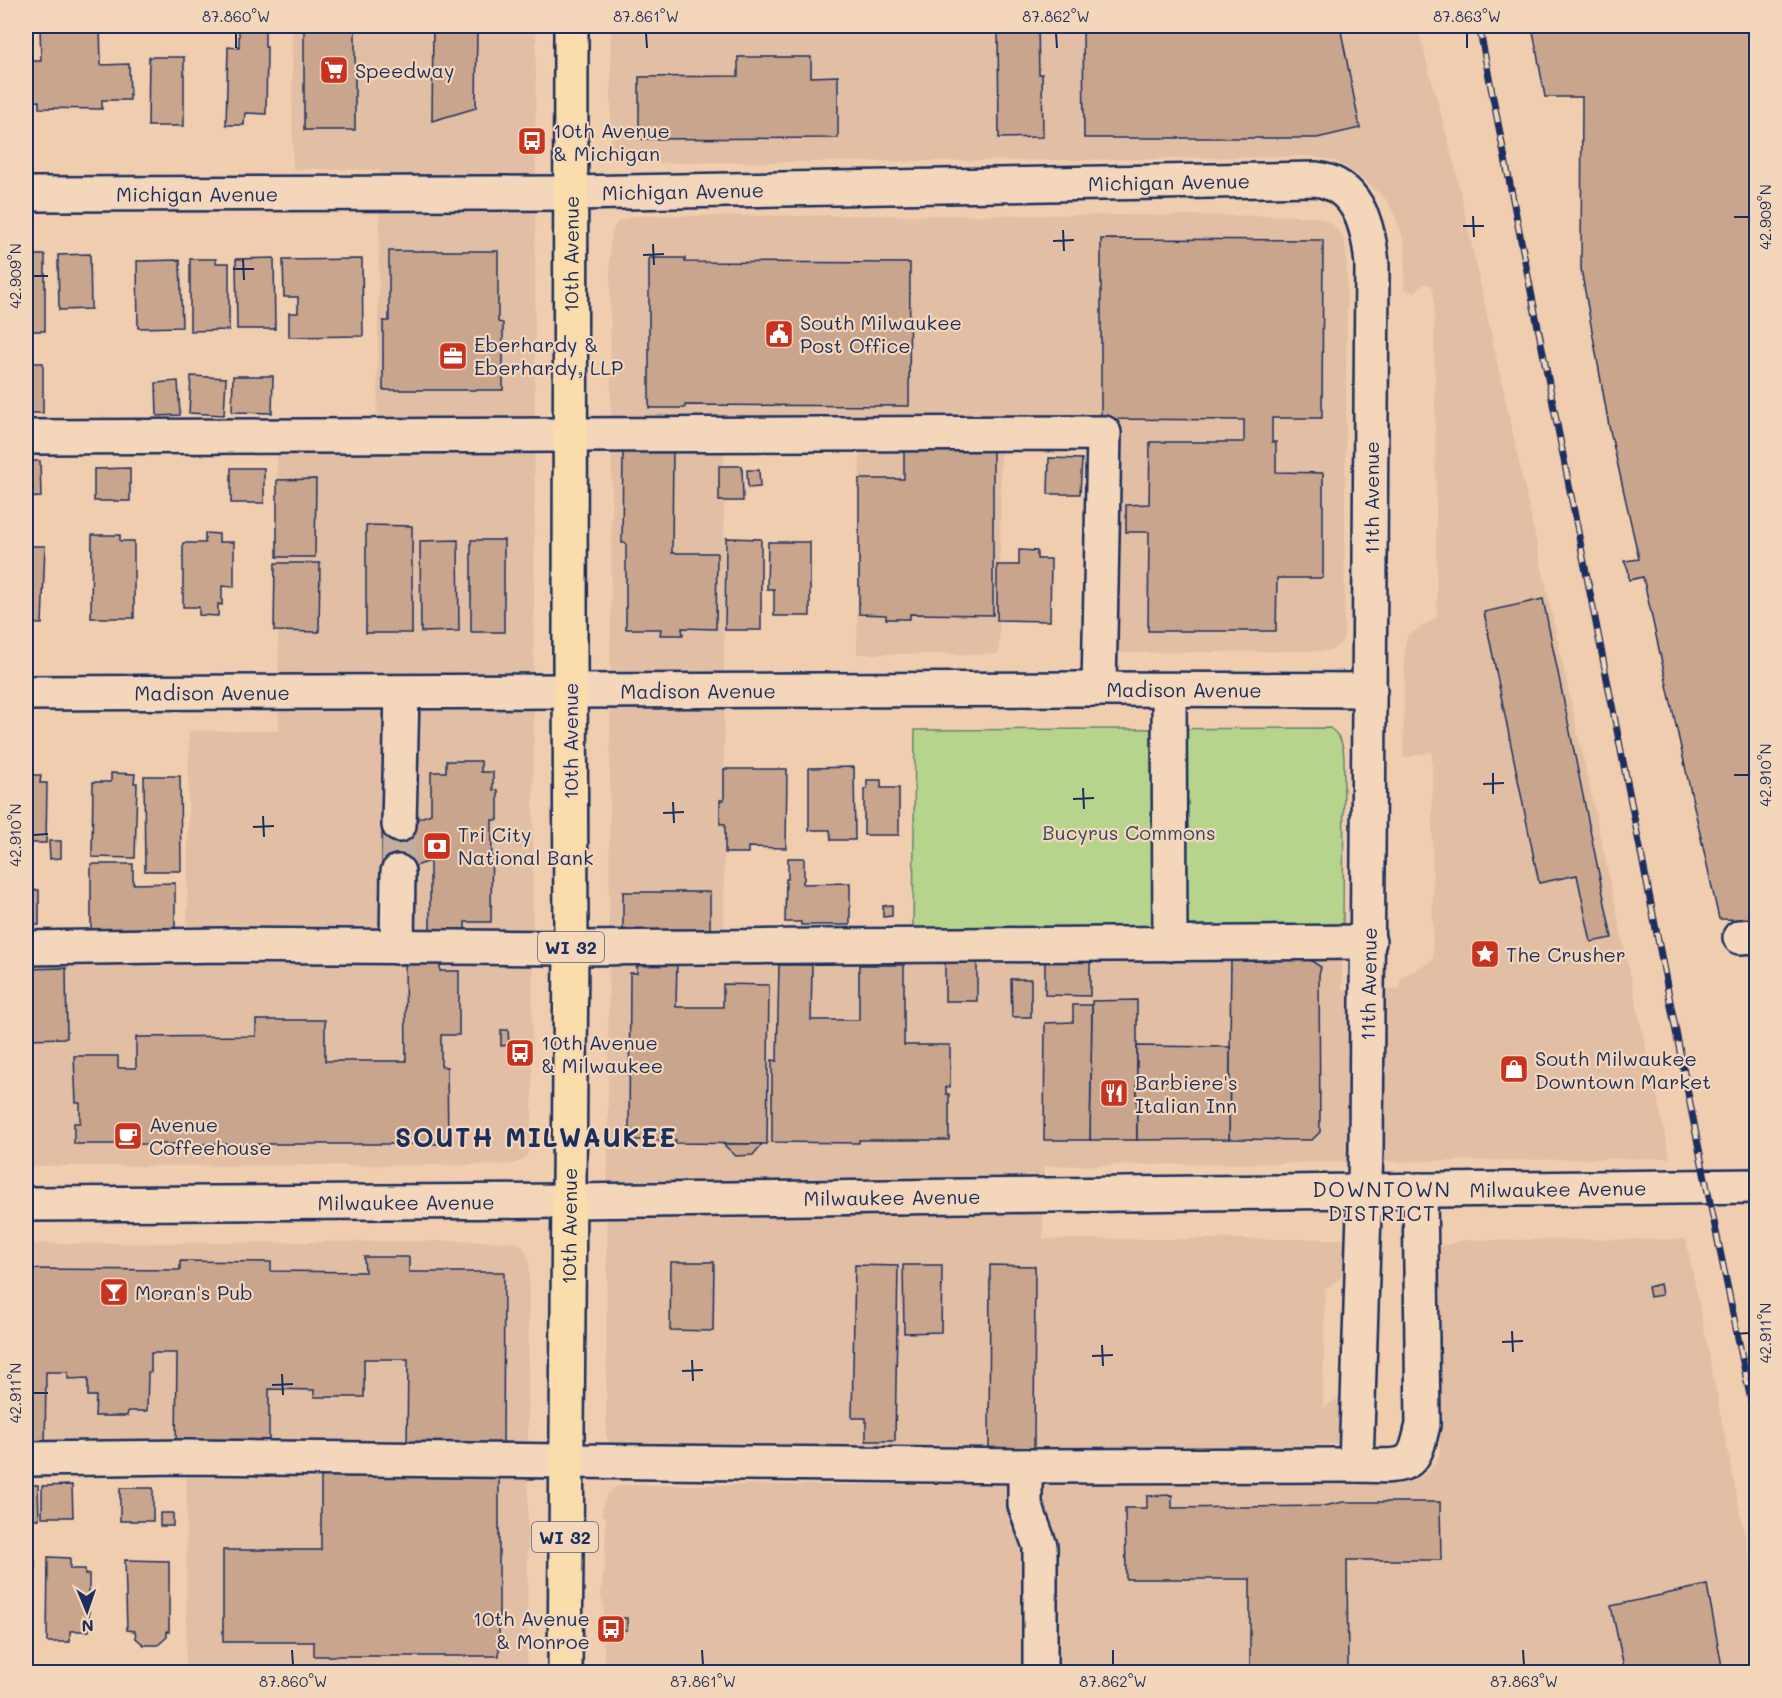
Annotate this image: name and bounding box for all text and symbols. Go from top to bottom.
text: 87.860°W [202,6,270,26]
text: 87.861°W [613,6,679,26]
text: 87.862°W [1022,6,1090,26]
text: 87.863°W [1433,6,1501,26]
supermarket icon: Speedway [318,54,350,86]
place label: Speedway [355,57,454,83]
place label: 10th Avenue & Michigan [553,117,670,166]
bus stop icon: 10th Avenue & Michigan [516,125,548,157]
street label: Michigan Avenue [1088,167,1250,196]
street label: Michigan Avenue [602,176,764,205]
street label: Michigan Avenue [116,181,278,207]
text: 42.909°N [1755,184,1775,250]
street label: 10th Avenue [558,195,584,313]
text: 42.909°N [5,243,25,309]
place label: South Milwaukee Post Office [800,309,962,358]
public building icon: South Milwaukee Post Office [763,318,795,350]
place label: Eberhardy & Eberhardy, LLP [474,331,623,380]
office icon: Eberhardy & Eberhardy, LLP [437,340,469,372]
street label: 11th Avenue [1358,441,1384,555]
street label: Madison Avenue [1106,676,1262,703]
street label: Madison Avenue [620,677,776,704]
street label: Madison Avenue [134,679,290,706]
street label: 10th Avenue [557,683,583,799]
text: 42.910°N [1755,743,1775,807]
text: 42.910°N [5,803,25,867]
park label: Bucyrus Commons [1042,819,1216,845]
place label: Tri City National Bank [458,821,594,870]
bank icon: Tri City National Bank [421,830,453,862]
street label: 11th Avenue [1354,927,1382,1041]
road number: WI 32 [538,932,604,962]
place icon: The Crusher [1469,938,1501,970]
place label: The Crusher [1506,941,1626,967]
place label: 10th Avenue & Milwaukee [541,1029,663,1078]
bus stop icon: 10th Avenue & Milwaukee [504,1037,536,1069]
place label: South Milwaukee Downtown Market [1535,1045,1711,1094]
shop icon: South Milwaukee Downtown Market [1498,1053,1530,1085]
place label: Barbiere's Italian Inn [1135,1069,1238,1118]
restaurant icon: Barbiere's Italian Inn [1098,1077,1130,1109]
place label: Avenue Coffeehouse [149,1111,272,1160]
cafe icon: Avenue Coffeehouse [112,1120,144,1152]
district label: SOUTH MILWAUKEE [395,1120,677,1154]
street label: 10th Avenue [555,1167,582,1285]
street label: Milwaukee Avenue [1469,1174,1647,1203]
district label: DOWNTOWN DISTRICT [1312,1175,1452,1226]
street label: Milwaukee Avenue [803,1183,981,1211]
street label: Milwaukee Avenue [317,1188,495,1215]
bar icon: Moran's Pub [98,1276,130,1308]
place label: Moran's Pub [135,1279,253,1305]
text: 42.911°N [1755,1303,1775,1363]
text: 42.911°N [5,1363,25,1423]
road number: WI 32 [532,1522,598,1552]
north arrow [57,1581,117,1641]
place label: 10th Avenue & Monroe [473,1605,590,1654]
bus stop icon: 10th Avenue & Monroe [595,1613,627,1645]
text: N [81,1616,94,1637]
text: 87.860°W [259,1671,327,1691]
text: 87.861°W [670,1671,736,1691]
text: 87.862°W [1079,1671,1147,1691]
text: 87.863°W [1490,1671,1558,1691]

